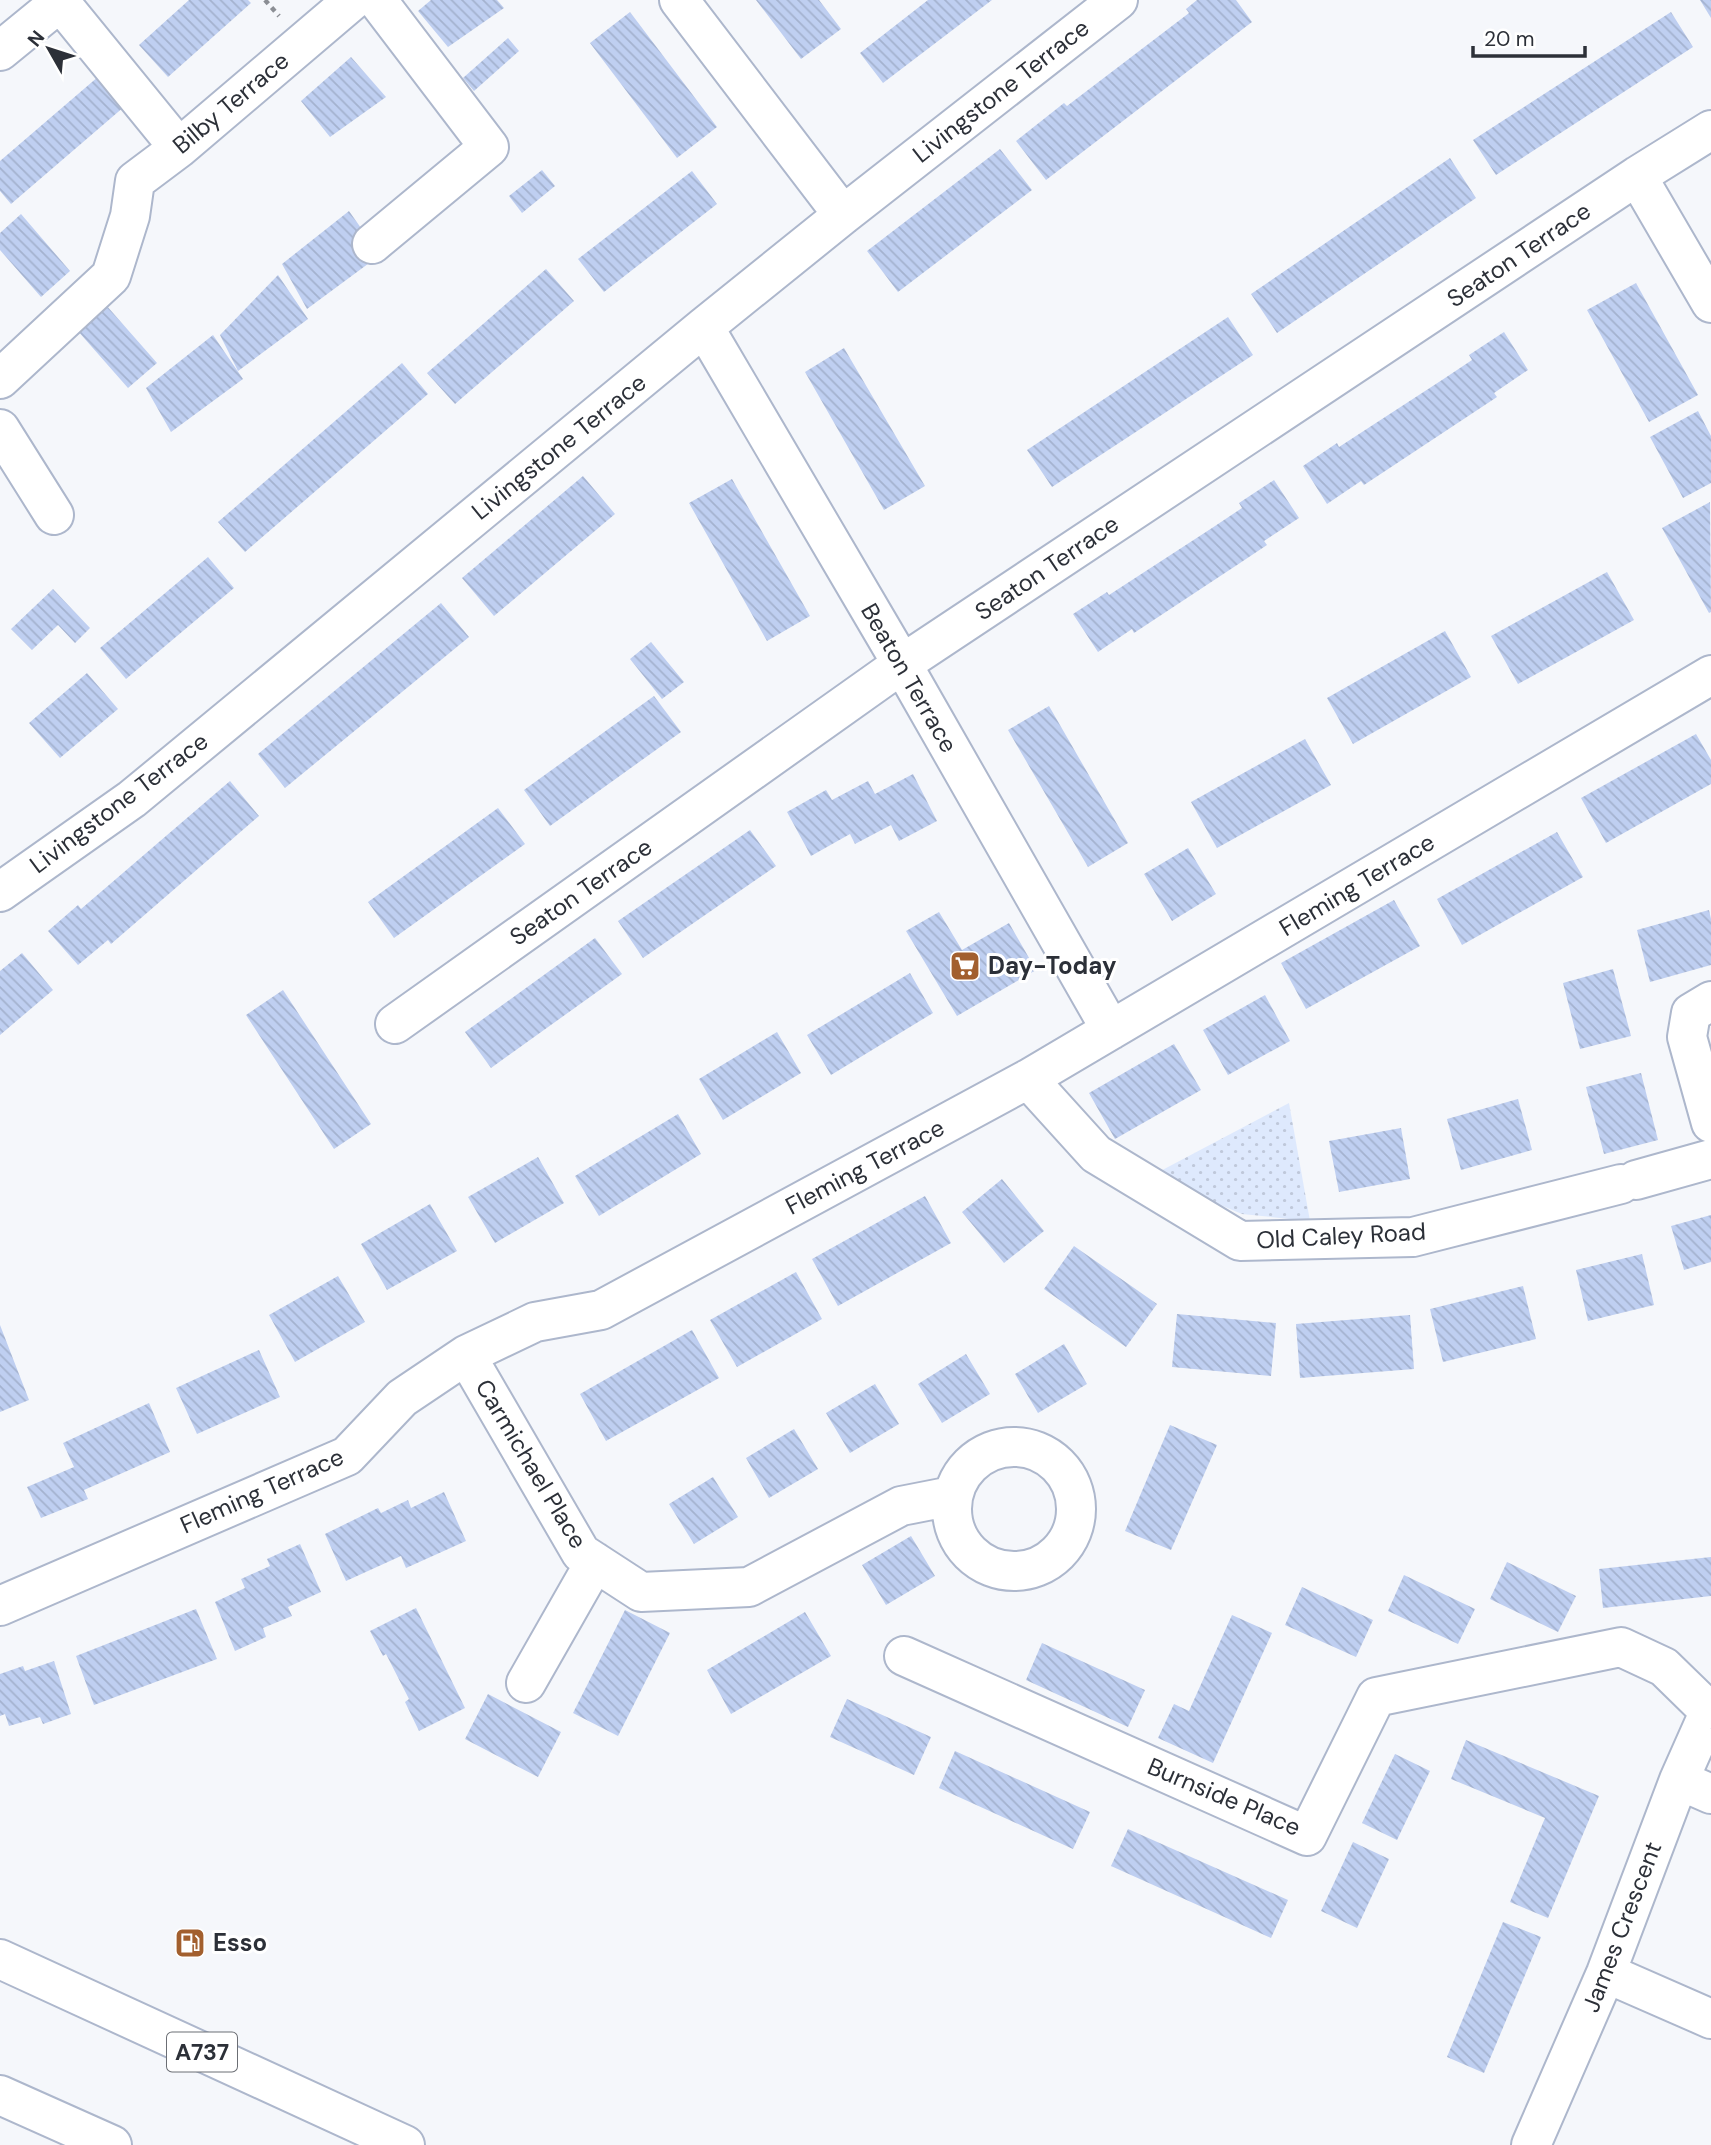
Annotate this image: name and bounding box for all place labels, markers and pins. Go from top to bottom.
supermarket icon: Day-Today [948,949,982,983]
place label: Day-Today [988,950,1117,981]
fuel station icon: Esso [173,1926,207,1960]
place label: Esso [213,1927,267,1958]

